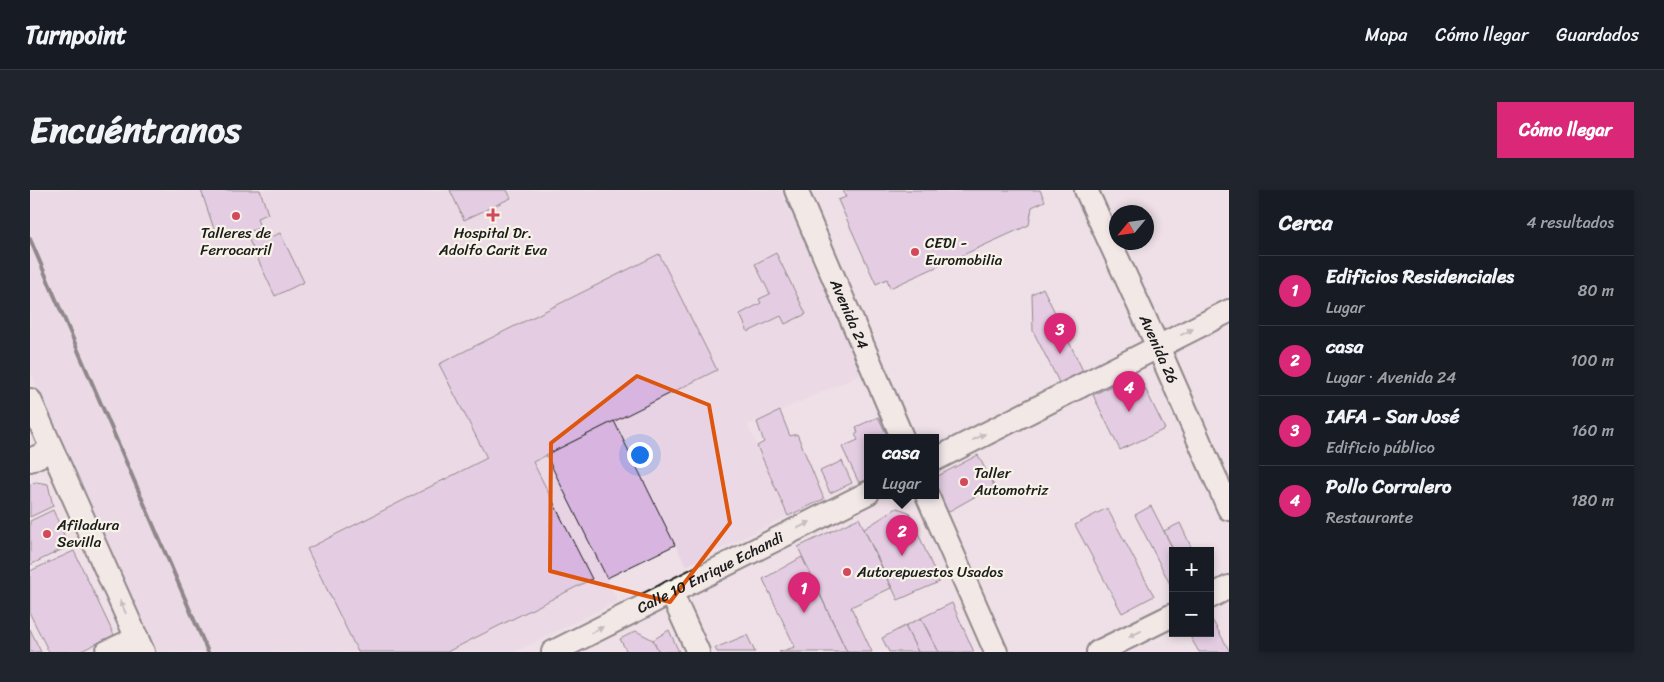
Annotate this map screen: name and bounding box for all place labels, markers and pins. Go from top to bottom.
marker: Hospital Dr. Adolfo Carit Eva [486,208,500,222]
marker: Talleres de Ferrocarril [230,210,242,222]
place label: Talleres de Ferrocarril [200,220,272,263]
place label: Hospital Dr. Adolfo Carit Eva [438,220,548,263]
place label: CEDI - Euromobilia [925,230,1003,273]
marker: CEDI - Euromobilia [909,246,921,258]
pin: 3 [1044,313,1076,354]
pin: 4 [1113,371,1145,412]
place label: Taller Automotriz [973,460,1049,503]
marker: Taller Automotriz [958,476,970,488]
place label: Afiladura Sevilla [56,512,120,555]
pin: 2 [886,515,918,556]
marker: Afiladura Sevilla [41,528,53,540]
place label: Autorepuestos Usados [856,559,1004,585]
marker: Autorepuestos Usados [841,566,853,578]
pin: 1 [788,572,820,613]

